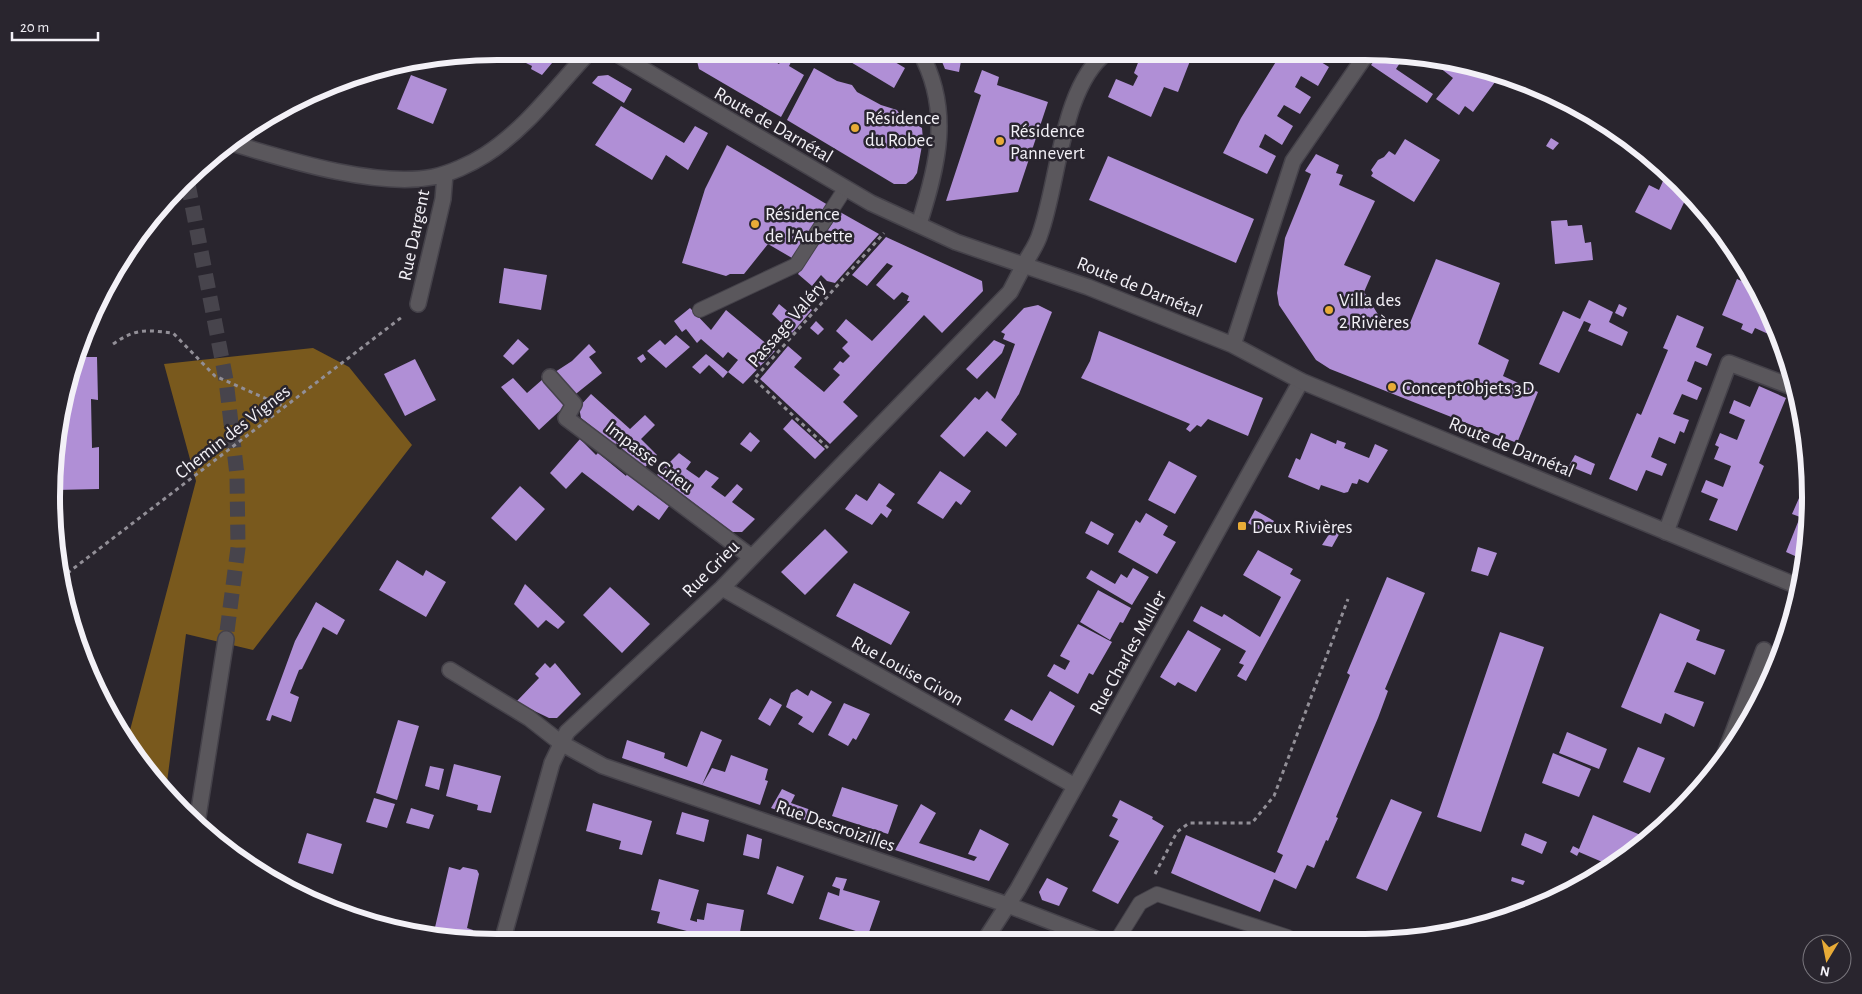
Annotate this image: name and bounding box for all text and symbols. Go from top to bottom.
scale bar [12,10,99,42]
text: 20 m [20,20,49,35]
street label: Route de Darnétal [711,84,836,167]
place label: Résidence du Robec [865,109,940,150]
marker: Résidence du Robec [849,122,861,134]
place label: Résidence Pannevert [1010,122,1085,163]
marker: Résidence Pannevert [994,135,1006,147]
street label: Rue Dargent [396,188,433,283]
place label: Résidence de l'Aubette [765,205,853,246]
marker: Résidence de l'Aubette [749,218,761,230]
street label: Route de Darnétal [1074,254,1205,321]
street label: Passage Valéry [744,277,830,371]
place label: Villa des 2 Rivières [1339,291,1409,332]
marker: Villa des 2 Rivières [1323,304,1335,316]
place label: ConceptObjets 3D [1402,379,1534,398]
marker: ConceptObjets 3D [1386,381,1398,393]
street label: Chemin des Vignes [172,382,294,483]
street label: Route de Darnétal [1446,414,1577,481]
street label: Impasse Grieu [602,418,697,496]
place label: Deux Rivières [1252,518,1353,537]
marker: Deux Rivières [1236,520,1248,532]
street label: Rue Grieu [679,537,743,601]
street label: Rue Charles Muller [1086,588,1170,718]
street label: Rue Louise Givon [848,633,966,710]
street label: Rue Descroizilles [774,797,898,856]
north arrow [1802,934,1852,984]
text: N [1819,963,1831,979]

